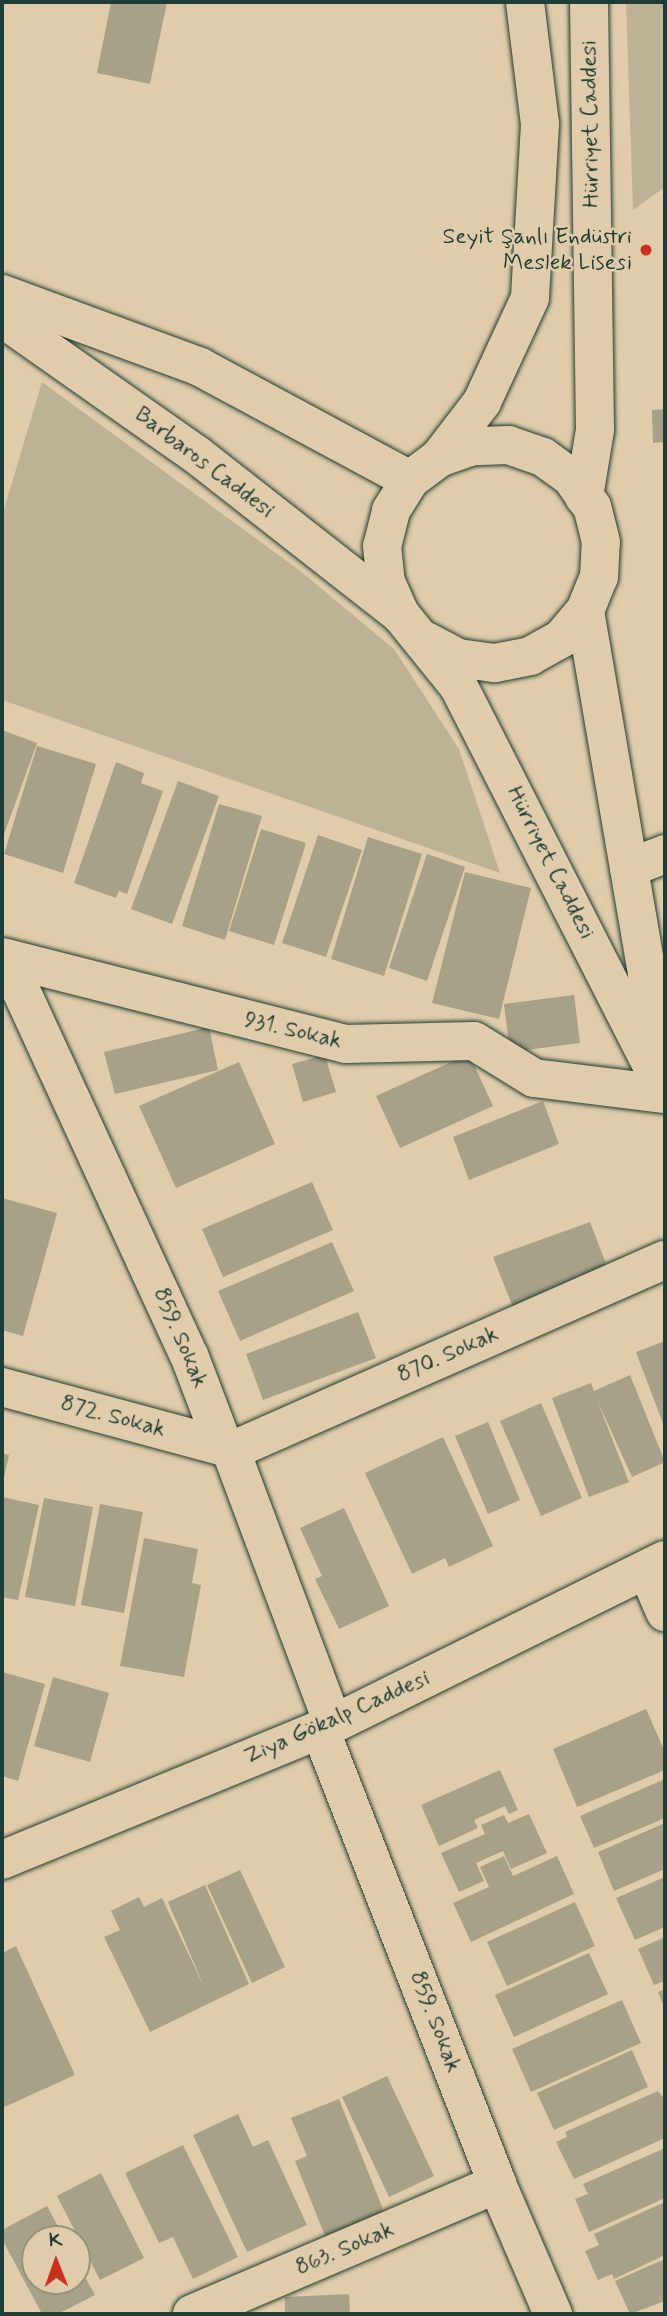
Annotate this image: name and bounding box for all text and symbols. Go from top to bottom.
street label: Hürriyet Caddesi [576,39,606,209]
place label: Seyit Şanlı Endüstri Meslek Lisesi [442,223,632,277]
marker: Seyit Şanlı Endüstri Meslek Lisesi [638,242,654,258]
street label: Barbaros Caddesi [127,400,281,526]
street label: Hürriyet Caddesi [499,781,601,945]
street label: 931. Sokak [242,1006,344,1056]
street label: 859. Sokak [146,1284,214,1392]
street label: 870. Sokak [393,1321,503,1389]
street label: 872. Sokak [58,1390,168,1444]
street label: Ziya Gökalp Caddesi [240,1665,434,1771]
street label: 859. Sokak [403,1967,467,2077]
street label: 863. Sokak [292,2216,398,2282]
north arrow [21,2225,91,2295]
text: K [49,2228,63,2253]

